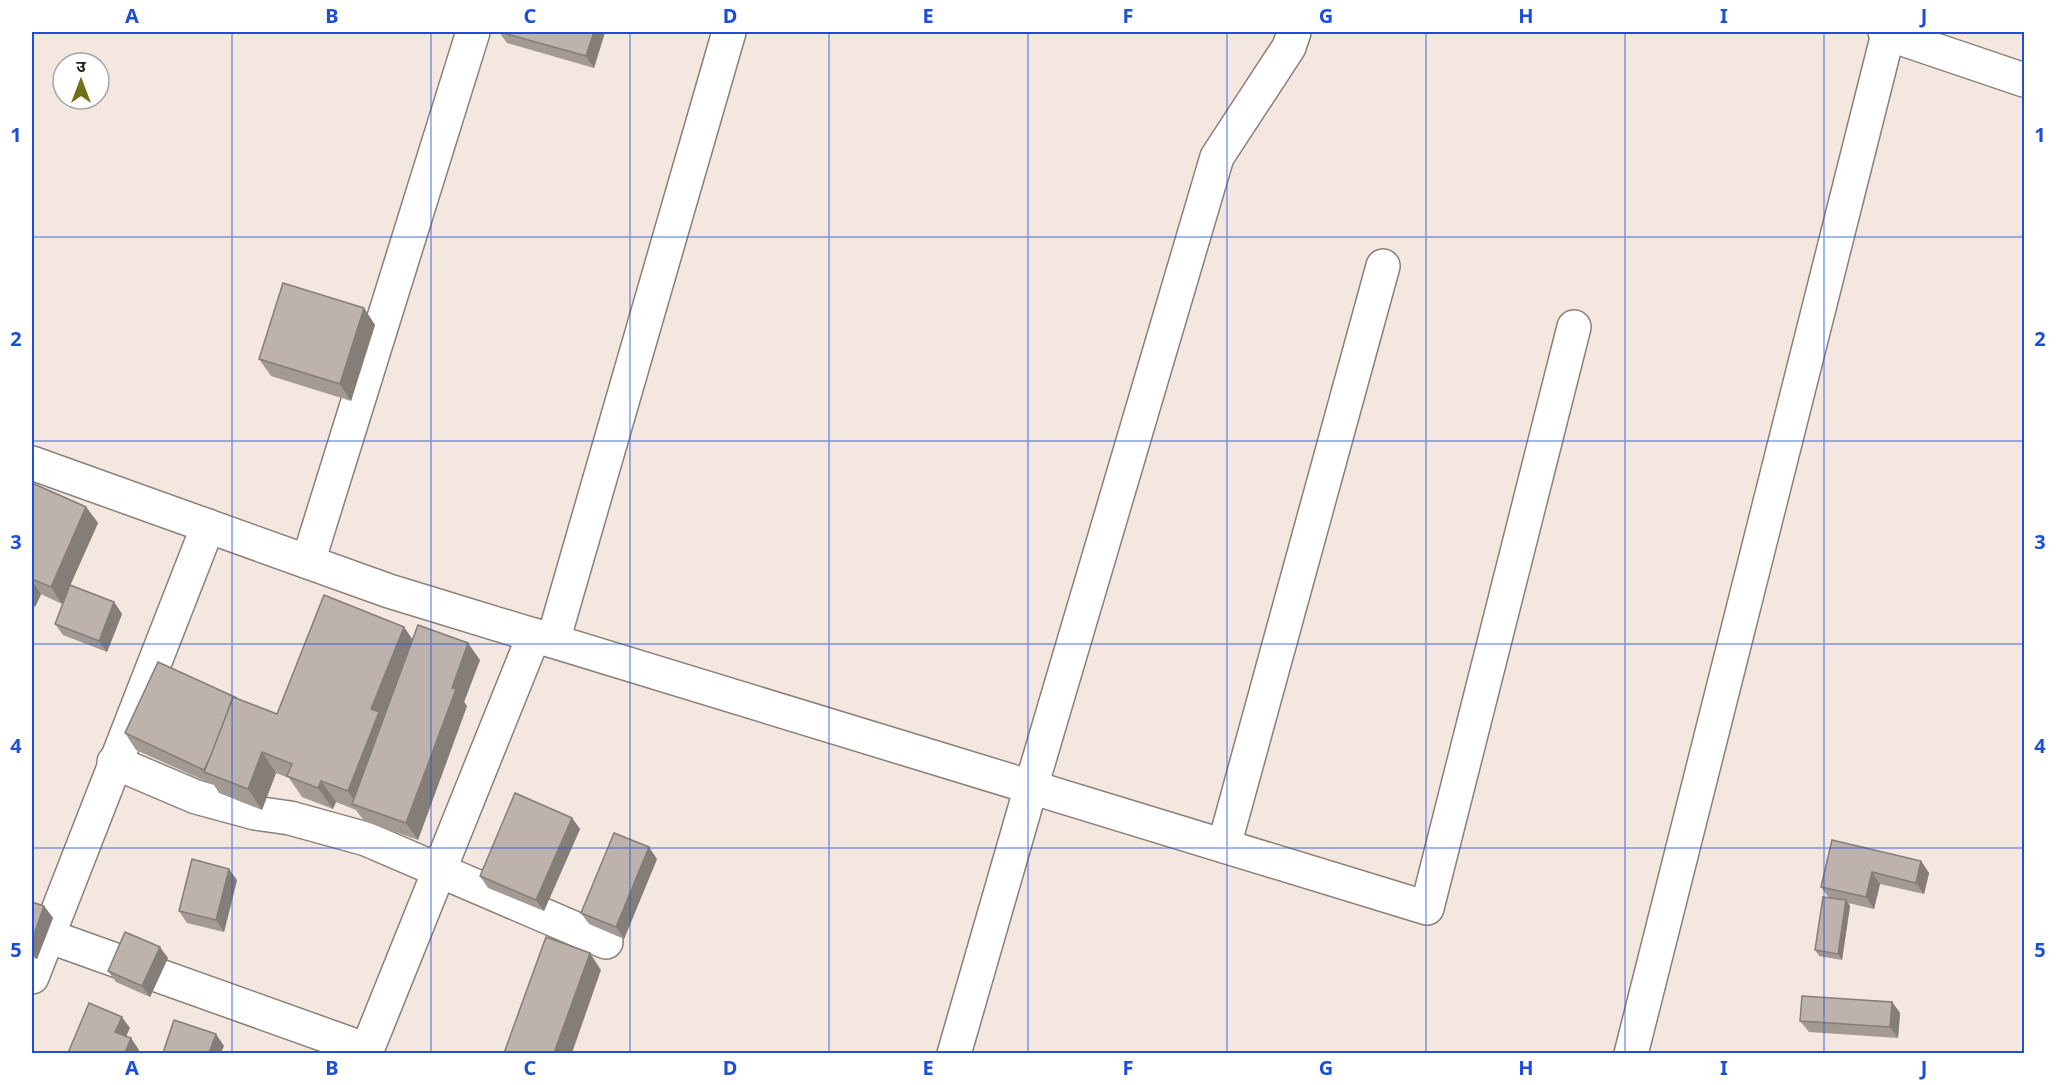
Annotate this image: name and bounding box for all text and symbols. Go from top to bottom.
text: A [125,2,139,29]
text: B [325,2,339,29]
text: C [524,2,537,29]
text: D [723,2,737,29]
text: E [922,2,934,29]
text: F [1123,2,1133,29]
text: G [1319,2,1333,29]
text: H [1518,2,1534,29]
text: I [1720,2,1728,29]
text: J [1919,2,1927,29]
north arrow [51,51,111,111]
text: उ [76,55,86,77]
text: 1 [10,121,22,148]
text: 1 [2034,121,2046,148]
text: 2 [10,325,22,352]
text: 2 [2034,325,2046,352]
text: 3 [10,528,22,555]
text: 3 [2034,528,2046,555]
text: 4 [10,732,22,759]
text: 4 [2034,732,2046,759]
text: 5 [10,936,22,963]
text: 5 [2034,936,2046,963]
text: A [125,1054,139,1081]
text: B [325,1054,339,1081]
text: C [524,1054,537,1081]
text: D [723,1054,737,1081]
text: E [922,1054,934,1081]
text: F [1123,1054,1133,1081]
text: G [1319,1054,1333,1081]
text: H [1518,1054,1534,1081]
text: I [1720,1054,1728,1081]
text: J [1919,1054,1927,1081]

